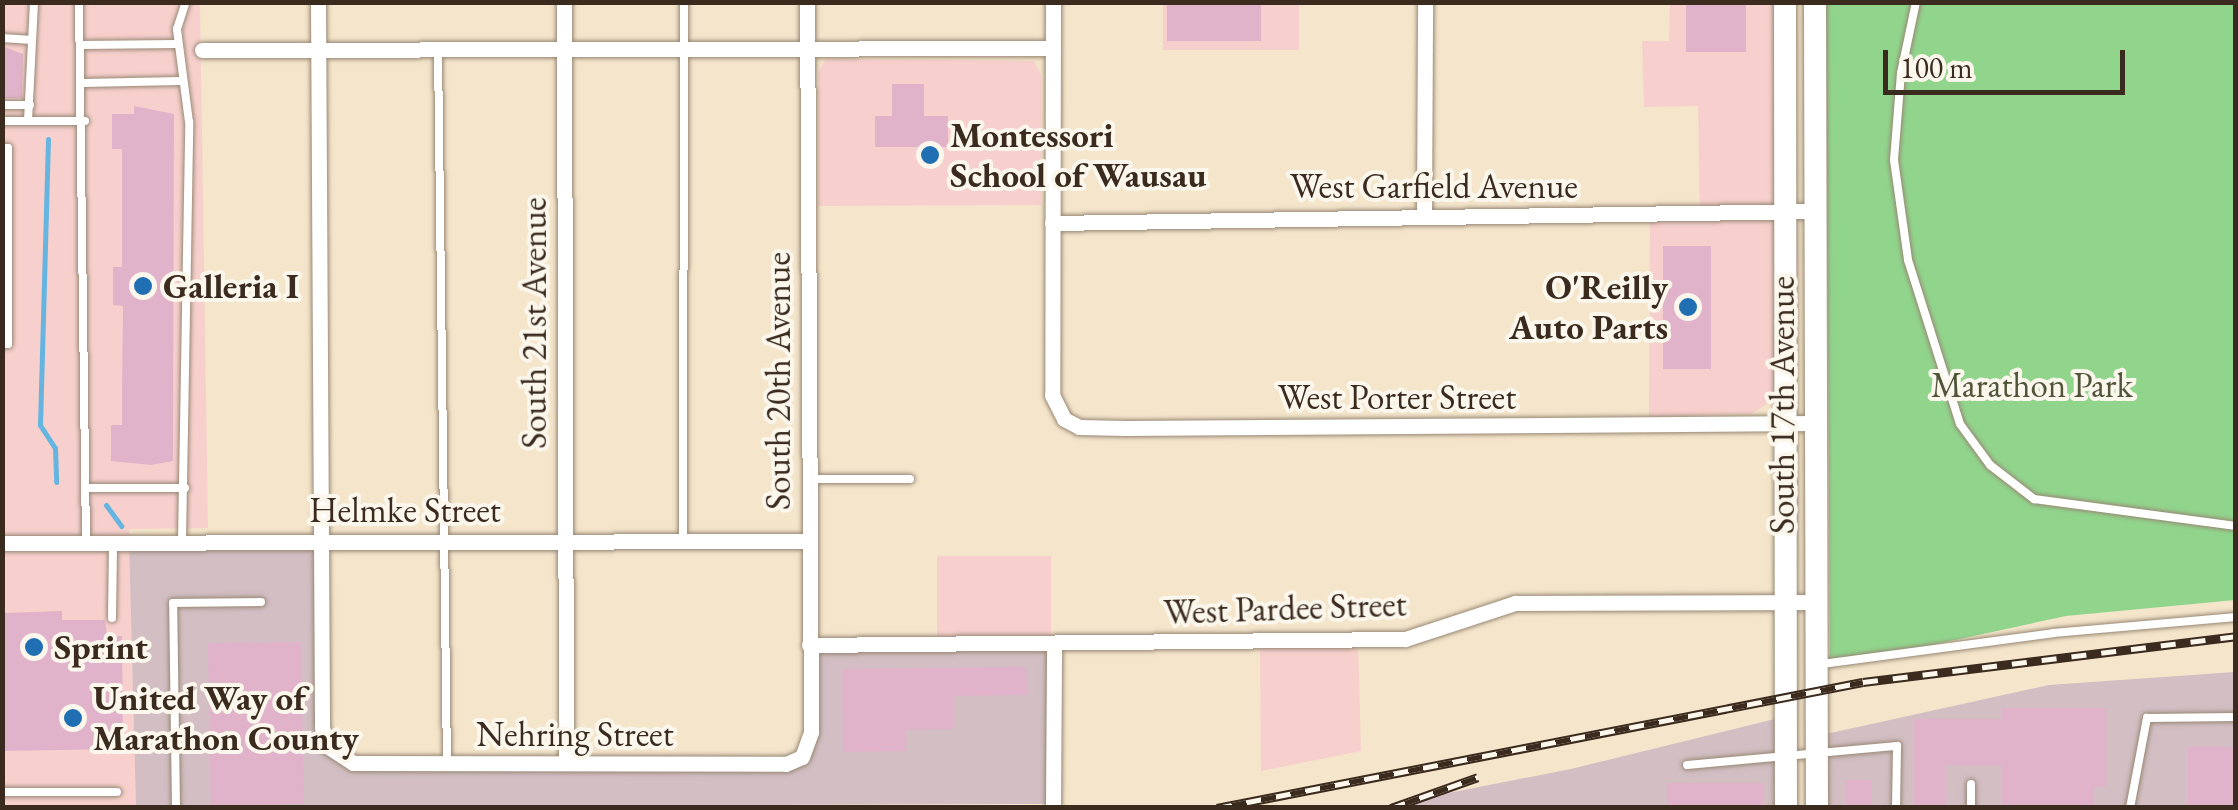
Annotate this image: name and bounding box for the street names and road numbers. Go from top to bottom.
street label: West Garfield Avenue [1290,165,1578,207]
street label: South 21st Avenue [513,197,555,449]
street label: South 20th Avenue [757,252,799,510]
street label: South 17th Avenue [1761,276,1803,534]
street label: West Porter Street [1278,376,1516,418]
street label: Helmke Street [309,489,501,531]
street label: West Pardee Street [1163,583,1407,633]
street label: Nehring Street [476,713,674,755]

